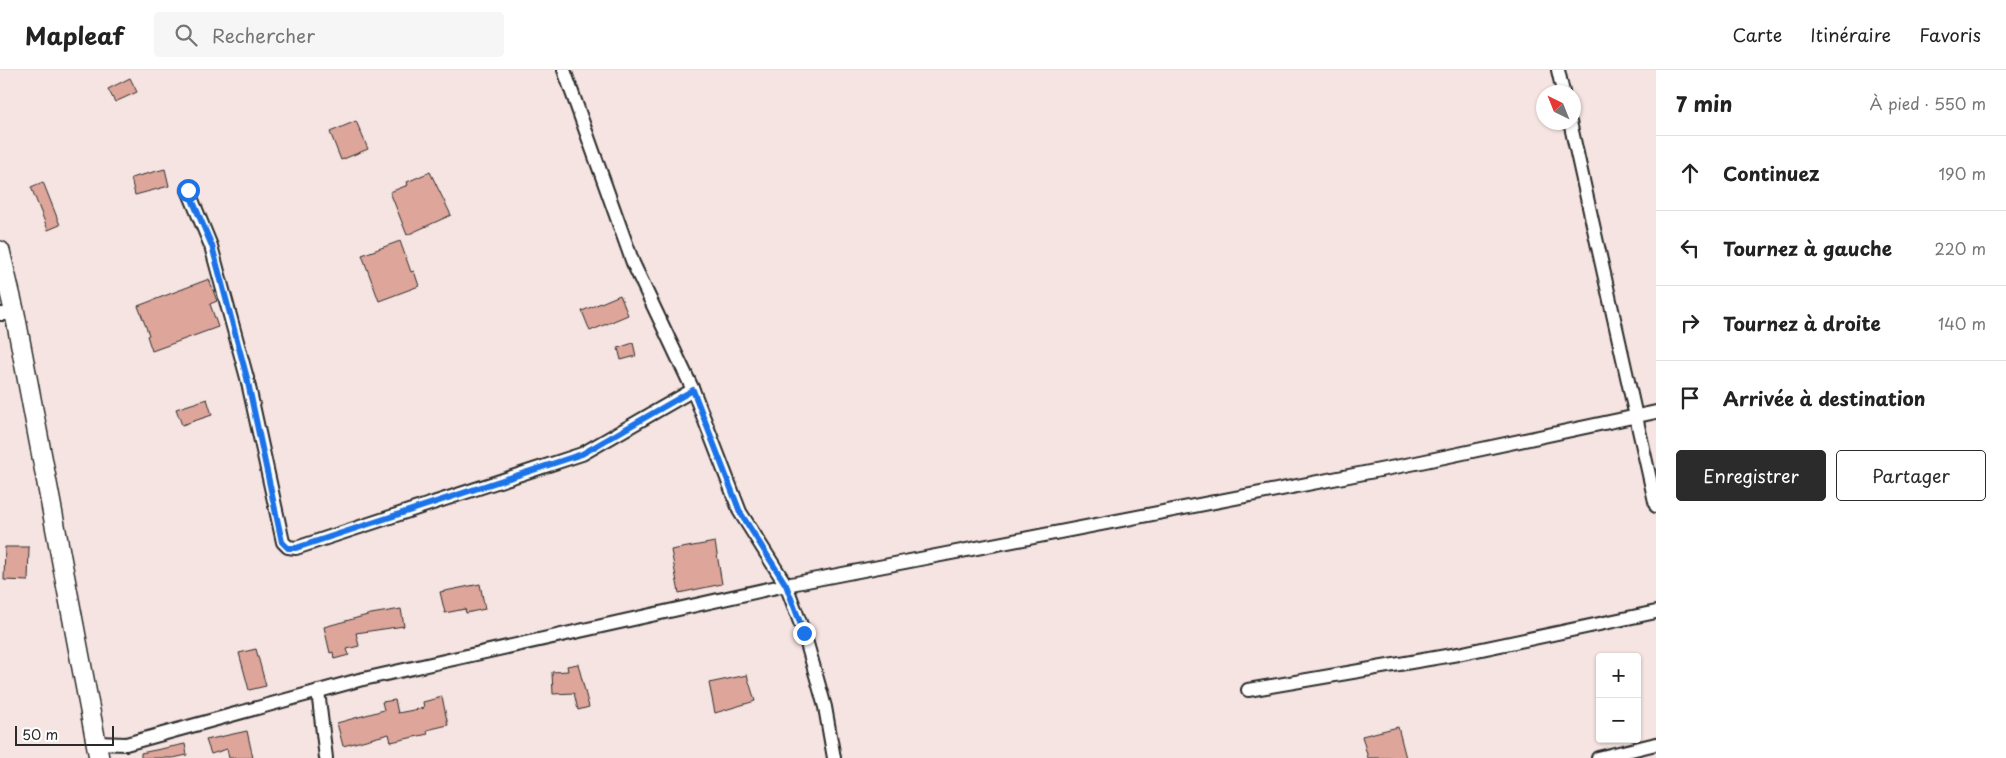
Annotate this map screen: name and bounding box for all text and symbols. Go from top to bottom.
search box [154,12,504,57]
text: Mapleaf [25,17,124,53]
icon: search [172,21,200,49]
text: Rechercher [212,21,315,49]
text: Carte [1732,21,1782,48]
text: Itinéraire [1810,21,1891,48]
text: Favoris [1919,21,1981,48]
north arrow [1536,85,1581,130]
text: 7 min [1676,87,1732,119]
text: À pied · 550 m [1870,91,1986,115]
icon: ahead [1676,159,1704,187]
text: Continuez [1723,159,1820,187]
text: 190 m [1938,161,1986,185]
route start [177,179,200,202]
icon: left [1676,234,1704,262]
text: Tournez à gauche [1723,234,1892,262]
text: 220 m [1935,236,1986,260]
icon: right [1676,309,1704,337]
text: Tournez à droite [1723,309,1881,337]
text: 140 m [1938,311,1986,335]
icon: arrive [1676,384,1704,412]
text: Arrivée à destination [1723,384,1926,412]
button: Enregistrer [1676,450,1826,501]
button: Partager [1836,450,1986,501]
route end [793,622,816,645]
map controls [1596,653,1641,743]
button: + [1596,653,1641,698]
button: − [1596,698,1641,743]
scale bar [15,723,114,746]
text: 50 m [22,724,58,745]

